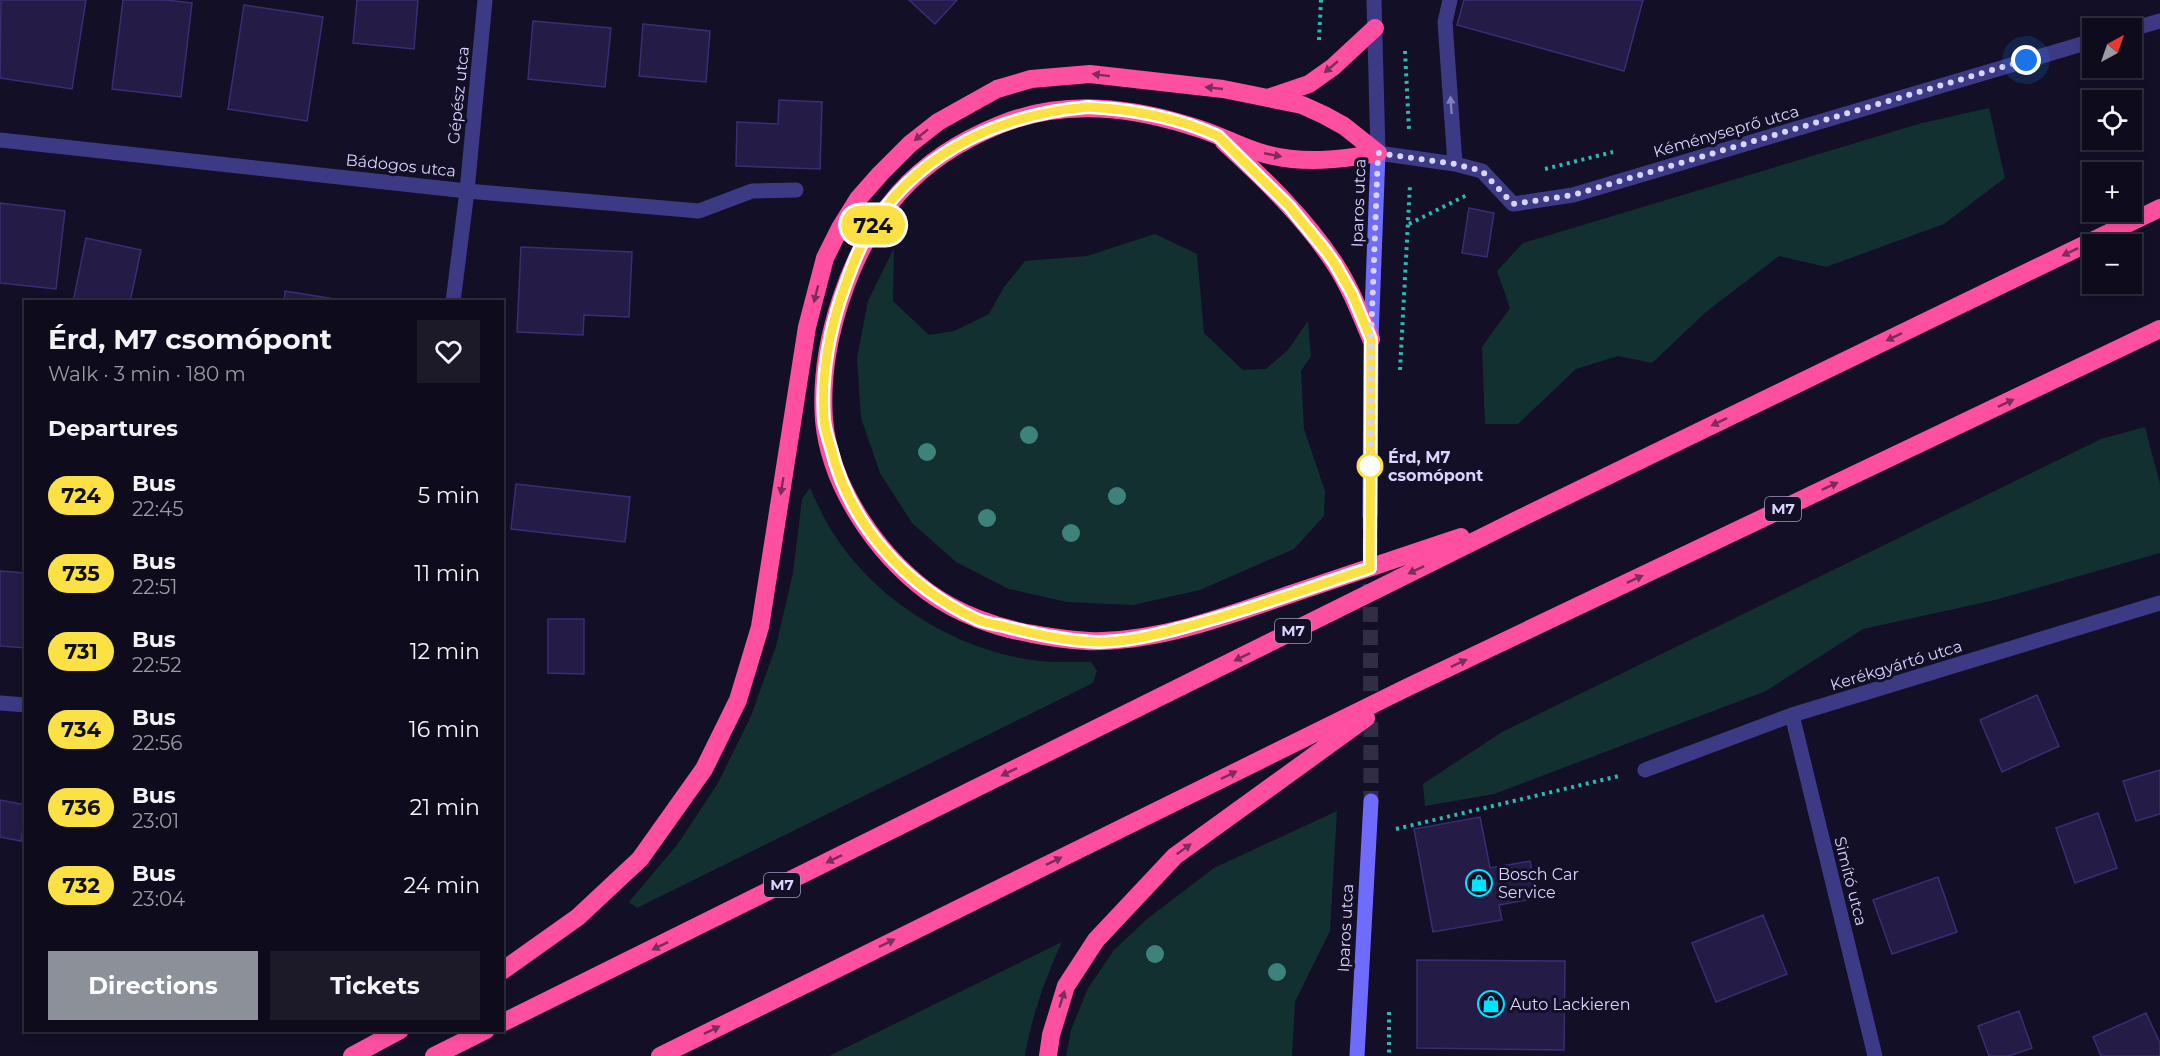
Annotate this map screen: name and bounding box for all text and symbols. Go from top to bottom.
north arrow [2082,18,2142,78]
map controls [2082,18,2142,294]
street label: Gépész utca [444,45,473,145]
your location [2011,45,2041,75]
one-way arrow [1324,60,1339,73]
one-way arrow [1092,71,1111,80]
one-way arrow [1204,83,1223,93]
button: locate [2082,90,2142,150]
one-way arrow [1446,96,1456,115]
street label: Kéményseprő utca [1651,102,1801,161]
one-way arrow [913,129,929,142]
street label: Bádogos utca [345,150,457,181]
one-way arrow [1264,151,1283,160]
street label: Iparos utca [1347,158,1370,248]
button: + [2082,162,2142,222]
line badge: 724 [838,206,908,244]
text: 724 [853,213,893,238]
button: − [2082,234,2142,294]
one-way arrow [2061,248,2078,257]
one-way arrow [810,285,820,303]
button: heart [417,320,480,383]
text: Érd, M7 csomópont [48,322,332,356]
one-way arrow [1885,332,1903,342]
text: Walk · 3 min · 180 m [48,362,246,386]
one-way arrow [1998,398,2015,407]
text: Departures [48,415,178,442]
one-way arrow [1710,418,1727,427]
place label: Érd, M7 csomópont [1388,448,1483,485]
marker: Érd, M7 csomópont [1357,453,1383,479]
text: Bus [132,470,176,497]
one-way arrow [778,477,787,496]
text: 5 min [418,482,480,509]
one-way arrow [1822,482,1839,491]
text: 724 [61,483,101,508]
text: 22:45 [132,497,183,521]
road number: M7 [1765,497,1801,521]
text: Bus [132,548,176,575]
text: 11 min [414,560,480,587]
text: 735 [62,561,100,586]
one-way arrow [1408,565,1425,575]
text: 22:51 [132,575,178,599]
one-way arrow [1627,575,1644,584]
road number: M7 [1275,619,1311,643]
text: Bus [132,626,176,653]
street label: Kerékgyártó utca [1828,636,1964,695]
text: 12 min [410,638,480,665]
text: 731 [64,639,98,664]
one-way arrow [1233,652,1250,662]
text: 22:52 [132,653,182,677]
one-way arrow [1451,659,1468,668]
text: Bus [132,704,176,731]
text: 16 min [409,716,480,743]
text: 734 [61,717,101,742]
text: 22:56 [132,731,182,755]
one-way arrow [1000,767,1018,777]
one-way arrow [1220,771,1237,780]
text: Bus [132,782,176,809]
text: 21 min [410,794,480,821]
text: 736 [62,795,100,820]
text: 23:01 [132,809,179,833]
street label: Simító utca [1830,835,1871,928]
one-way arrow [1176,844,1191,856]
one-way arrow [826,855,843,864]
one-way arrow [1045,857,1062,866]
text: Bus [132,860,176,887]
place label: Bosch Car Service [1498,865,1579,902]
shop icon: Bosch Car Service [1464,868,1494,898]
text: 24 min [404,872,480,899]
text: 732 [62,873,100,898]
road number: M7 [764,873,800,897]
street label: Iparos utca [1334,883,1357,973]
text: 23:04 [132,887,185,911]
one-way arrow [879,939,896,948]
one-way arrow [651,941,668,950]
button: Directions [48,951,258,1020]
button: Tickets [270,951,480,1020]
shop icon: Auto Lackieren [1476,989,1506,1019]
one-way arrow [1058,990,1067,1008]
place label: Auto Lackieren [1510,995,1630,1014]
one-way arrow [704,1025,721,1035]

